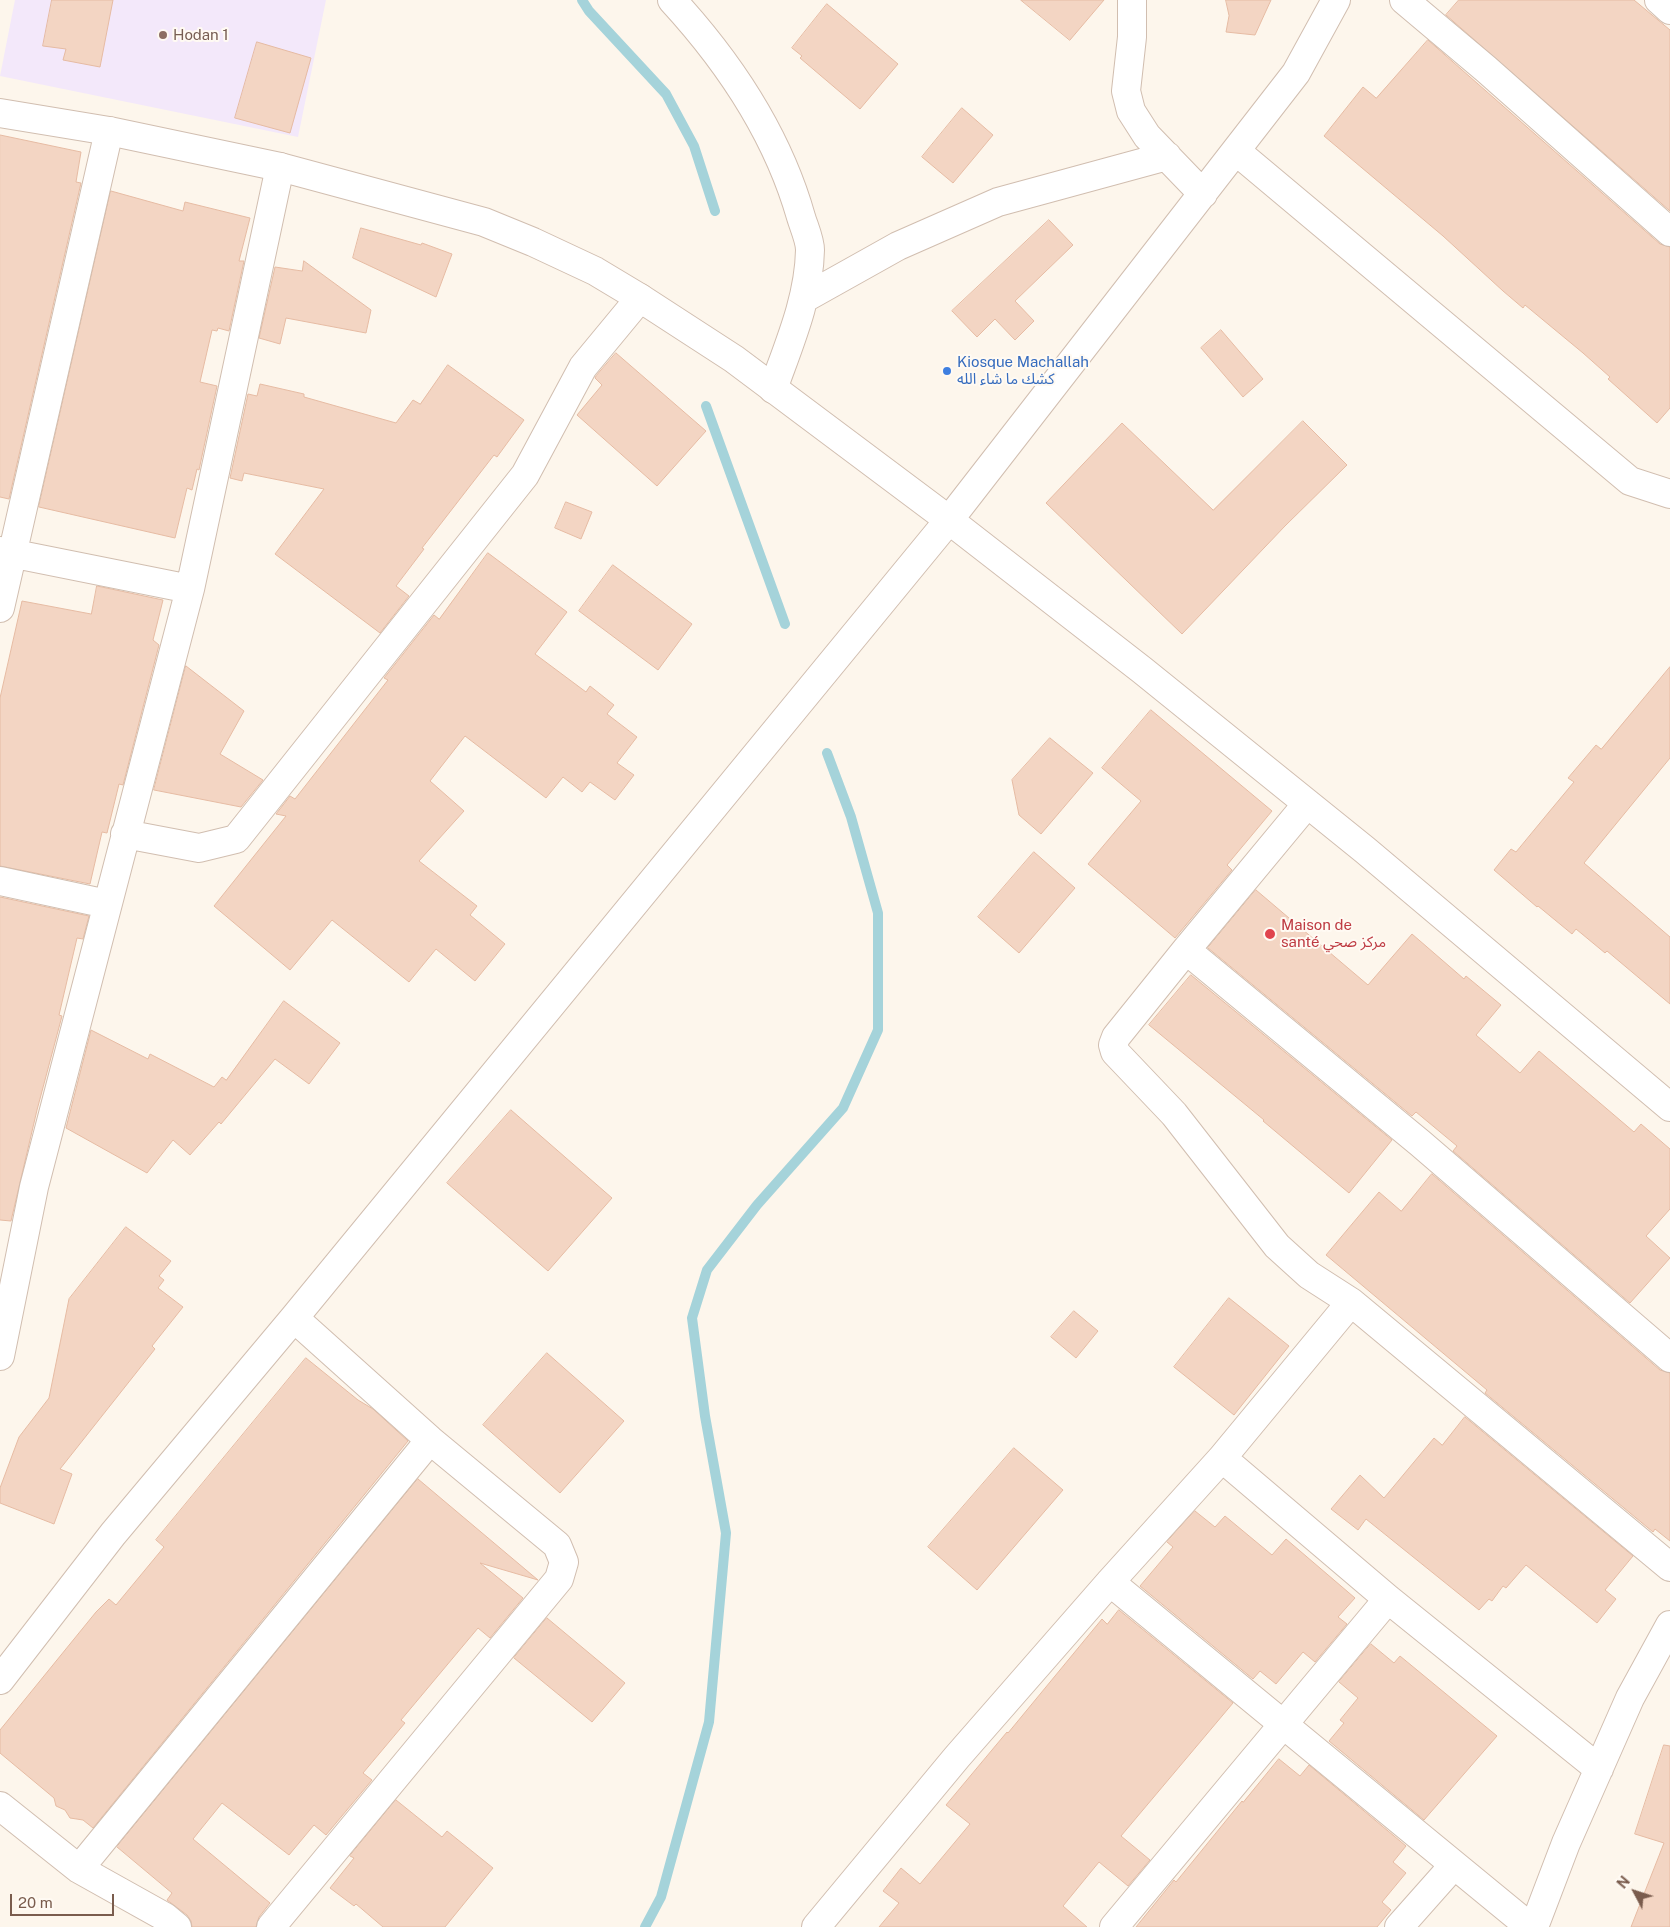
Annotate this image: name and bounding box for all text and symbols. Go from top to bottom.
place label: Hodan 1 [173,26,229,44]
marker: Hodan 1 [157,29,169,41]
place label: Kiosque Machallah كشك ما شاء الله [957,353,1089,388]
marker: Kiosque Machallah كشك ما شاء الله [941,365,953,377]
place label: Maison de santé مركز صحي [1281,916,1386,951]
marker: Maison de santé مركز صحي [1263,927,1277,941]
north arrow [1610,1867,1660,1917]
text: N [1614,1873,1633,1892]
scale bar [12,1884,116,1916]
text: 20 m [18,1894,53,1911]

